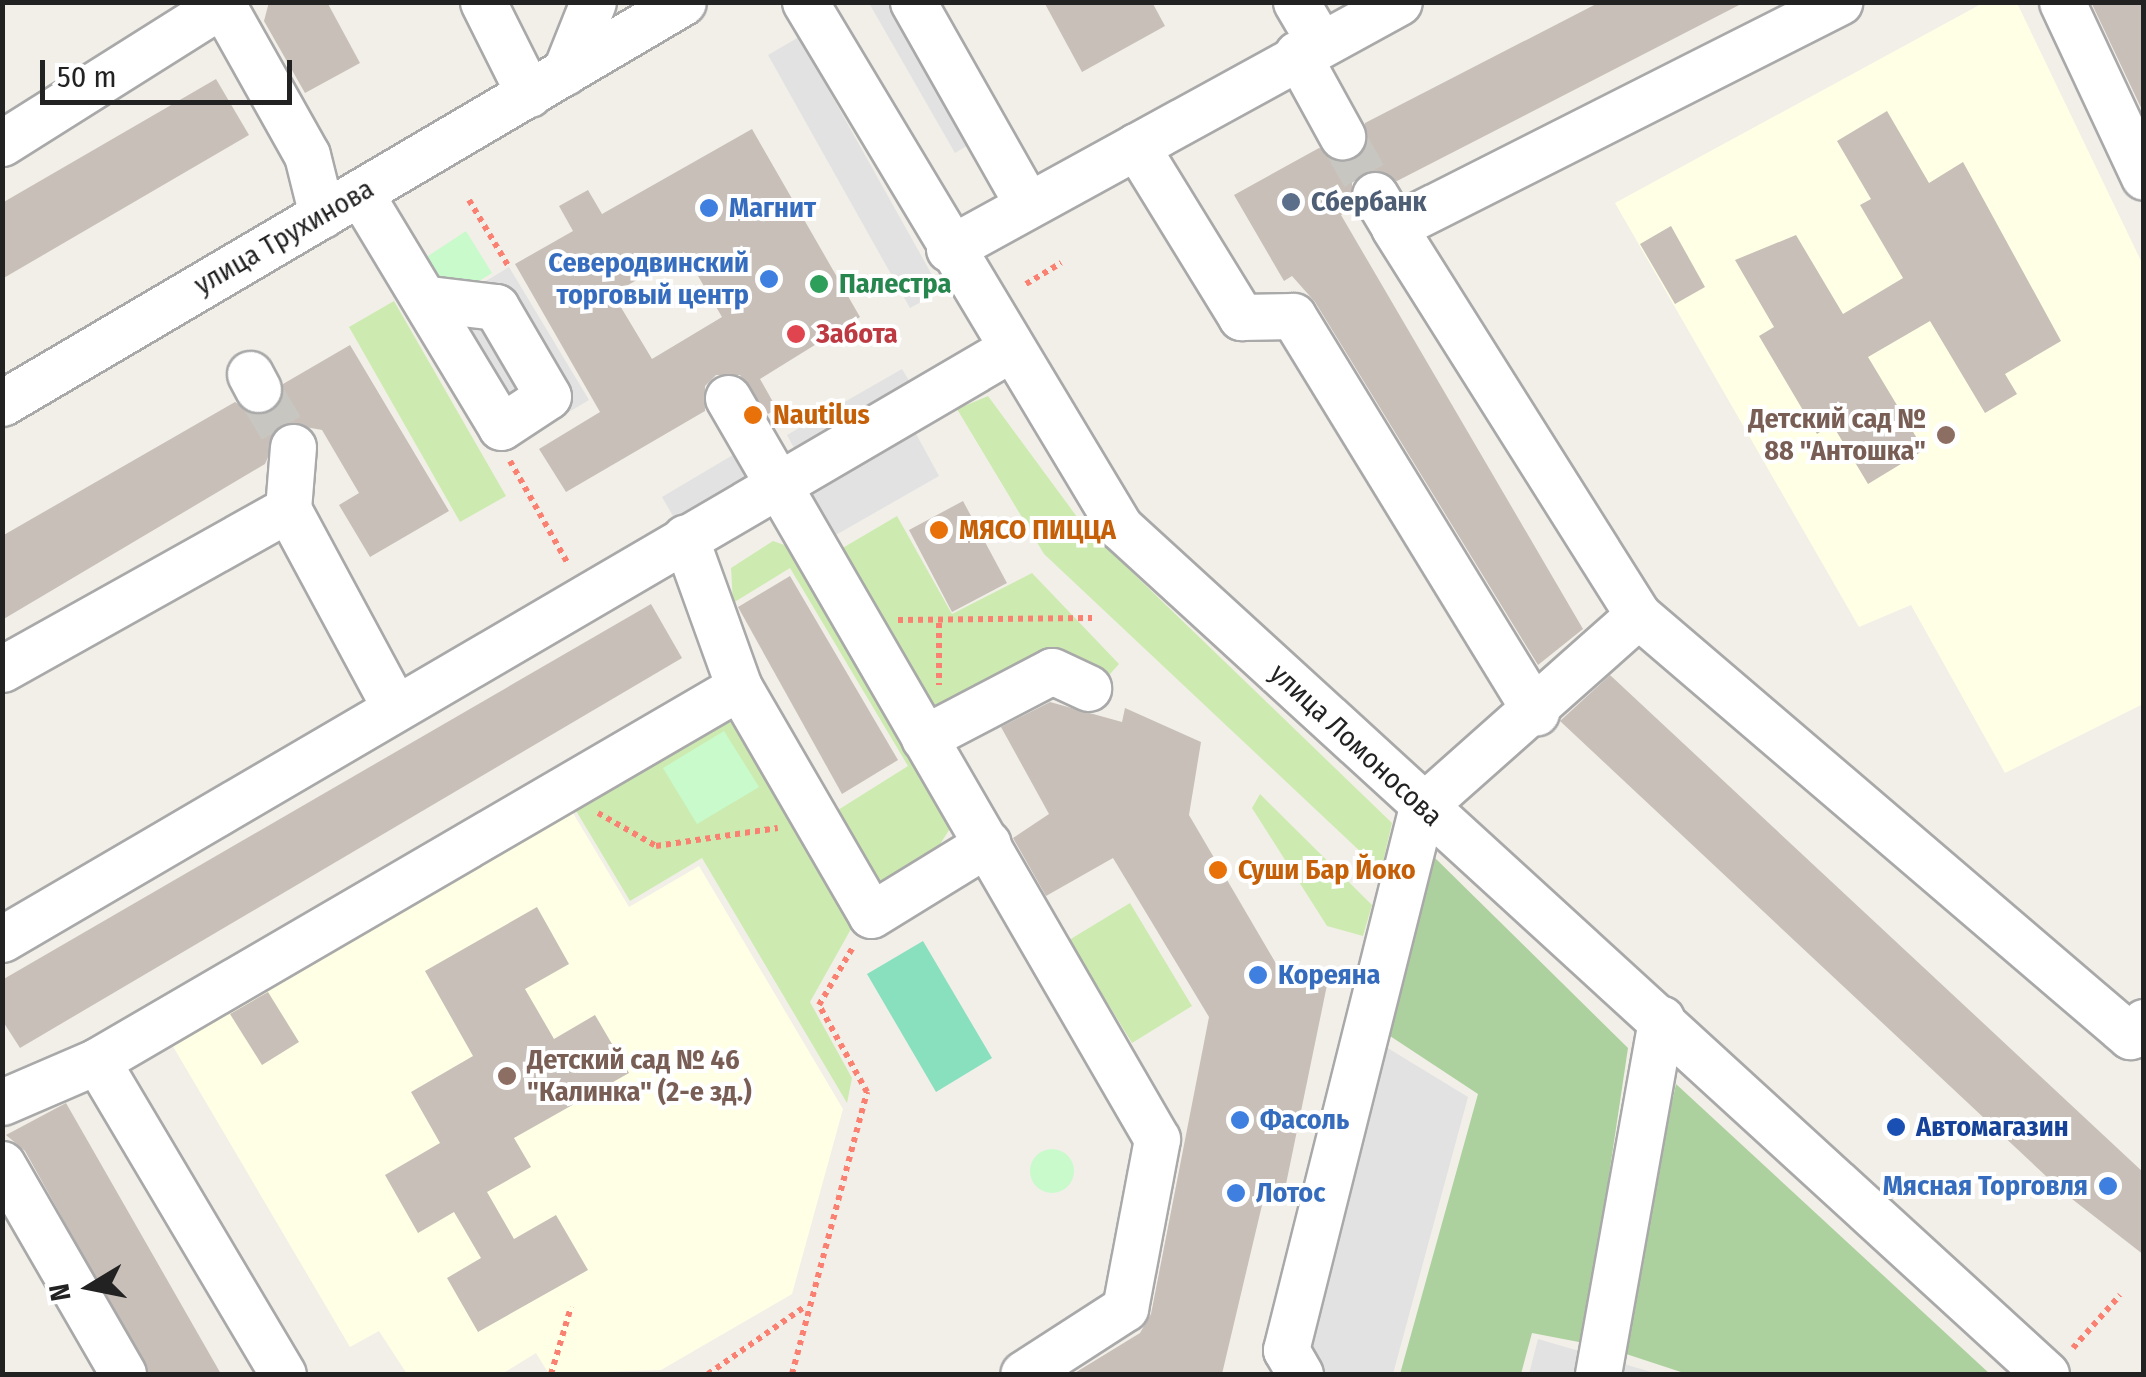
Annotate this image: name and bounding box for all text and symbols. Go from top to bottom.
scale bar [45,40,298,102]
text: 50 m [57,59,117,95]
street label: улица Трухинова [188,172,380,302]
place label: Сбербанк [1311,185,1426,219]
place label: Магнит [729,191,816,225]
marker: Сбербанк [1280,191,1302,213]
marker: Магнит [698,197,720,219]
place label: Северодвинский торговый центр [548,246,749,312]
place label: Палестра [839,267,952,301]
marker: Северодвинский торговый центр [758,268,780,290]
marker: Палестра [808,273,830,295]
place label: Забота [816,317,898,351]
marker: Забота [785,323,807,345]
place label: Nautilus [773,398,870,432]
place label: Детский сад № 88 "Антошка" [1748,402,1926,468]
marker: Nautilus [742,404,764,426]
marker: Детский сад № 88 "Антошка" [1935,424,1957,446]
place label: МЯСО ПИЦЦА [959,513,1116,547]
marker: МЯСО ПИЦЦА [928,519,950,541]
street label: улица Ломоносова [1263,657,1449,833]
place label: Суши Бар Йоко [1238,853,1416,887]
marker: Суши Бар Йоко [1207,859,1229,881]
place label: Кореяна [1278,958,1381,992]
marker: Кореяна [1247,964,1269,986]
place label: Детский сад № 46 "Калинка" (2-е зд.) [527,1043,752,1109]
marker: Детский сад № 46 "Калинка" (2-е зд.) [496,1065,518,1087]
place label: Фасоль [1260,1103,1349,1137]
marker: Фасоль [1229,1109,1251,1131]
place label: Автомагазин [1916,1110,2069,1144]
marker: Автомагазин [1885,1116,1907,1138]
place label: Мясная Торговля [1883,1169,2088,1203]
marker: Мясная Торговля [2097,1175,2119,1197]
place label: Лотос [1256,1176,1325,1210]
marker: Лотос [1225,1182,1247,1204]
north arrow [40,1237,140,1337]
text: N [42,1281,78,1303]

